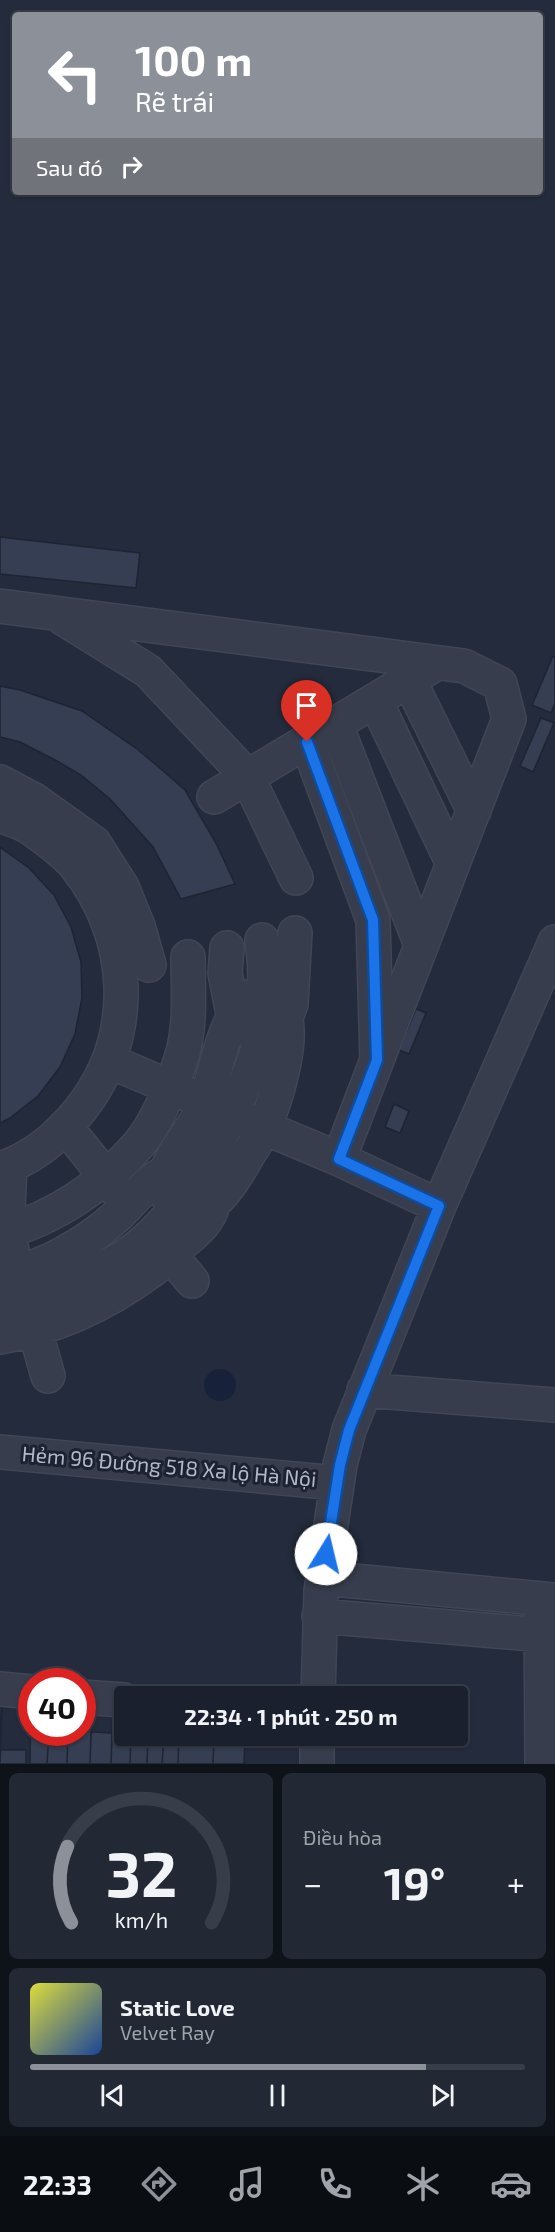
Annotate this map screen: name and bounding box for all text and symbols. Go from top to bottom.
text: 100 m [135,34,252,84]
icon: left [36,36,114,114]
text: Rẽ trái [135,85,214,117]
icon: right [115,150,148,183]
text: Sau đó [36,154,103,180]
pin [281,680,332,742]
icon: arrive [290,689,323,722]
street label: Hẻm 96 Đường 518 Xa lộ Hà Nội [21,1440,317,1491]
position arrow [294,1522,358,1586]
speed limit sign: 40 [18,1668,96,1746]
text: 22:34 · 1 phút · 250 m [184,1703,398,1729]
text: Điều hòa [303,1825,382,1849]
text: 32 [105,1835,177,1910]
text: 19° [384,1855,445,1909]
text: − [303,1863,322,1903]
text: + [507,1863,525,1903]
text: km/h [114,1907,168,1932]
text: Static Love [120,1994,235,2020]
text: Velvet Ray [120,2020,215,2044]
icon: previous [96,2079,129,2112]
icon: pause [261,2079,294,2112]
icon: next [426,2079,459,2112]
icon: directions [138,2163,180,2205]
icon: music [226,2163,268,2205]
icon: phone [314,2163,356,2205]
icon: climate [402,2163,444,2205]
icon: car [490,2163,532,2205]
text: 22:33 [23,2168,92,2200]

